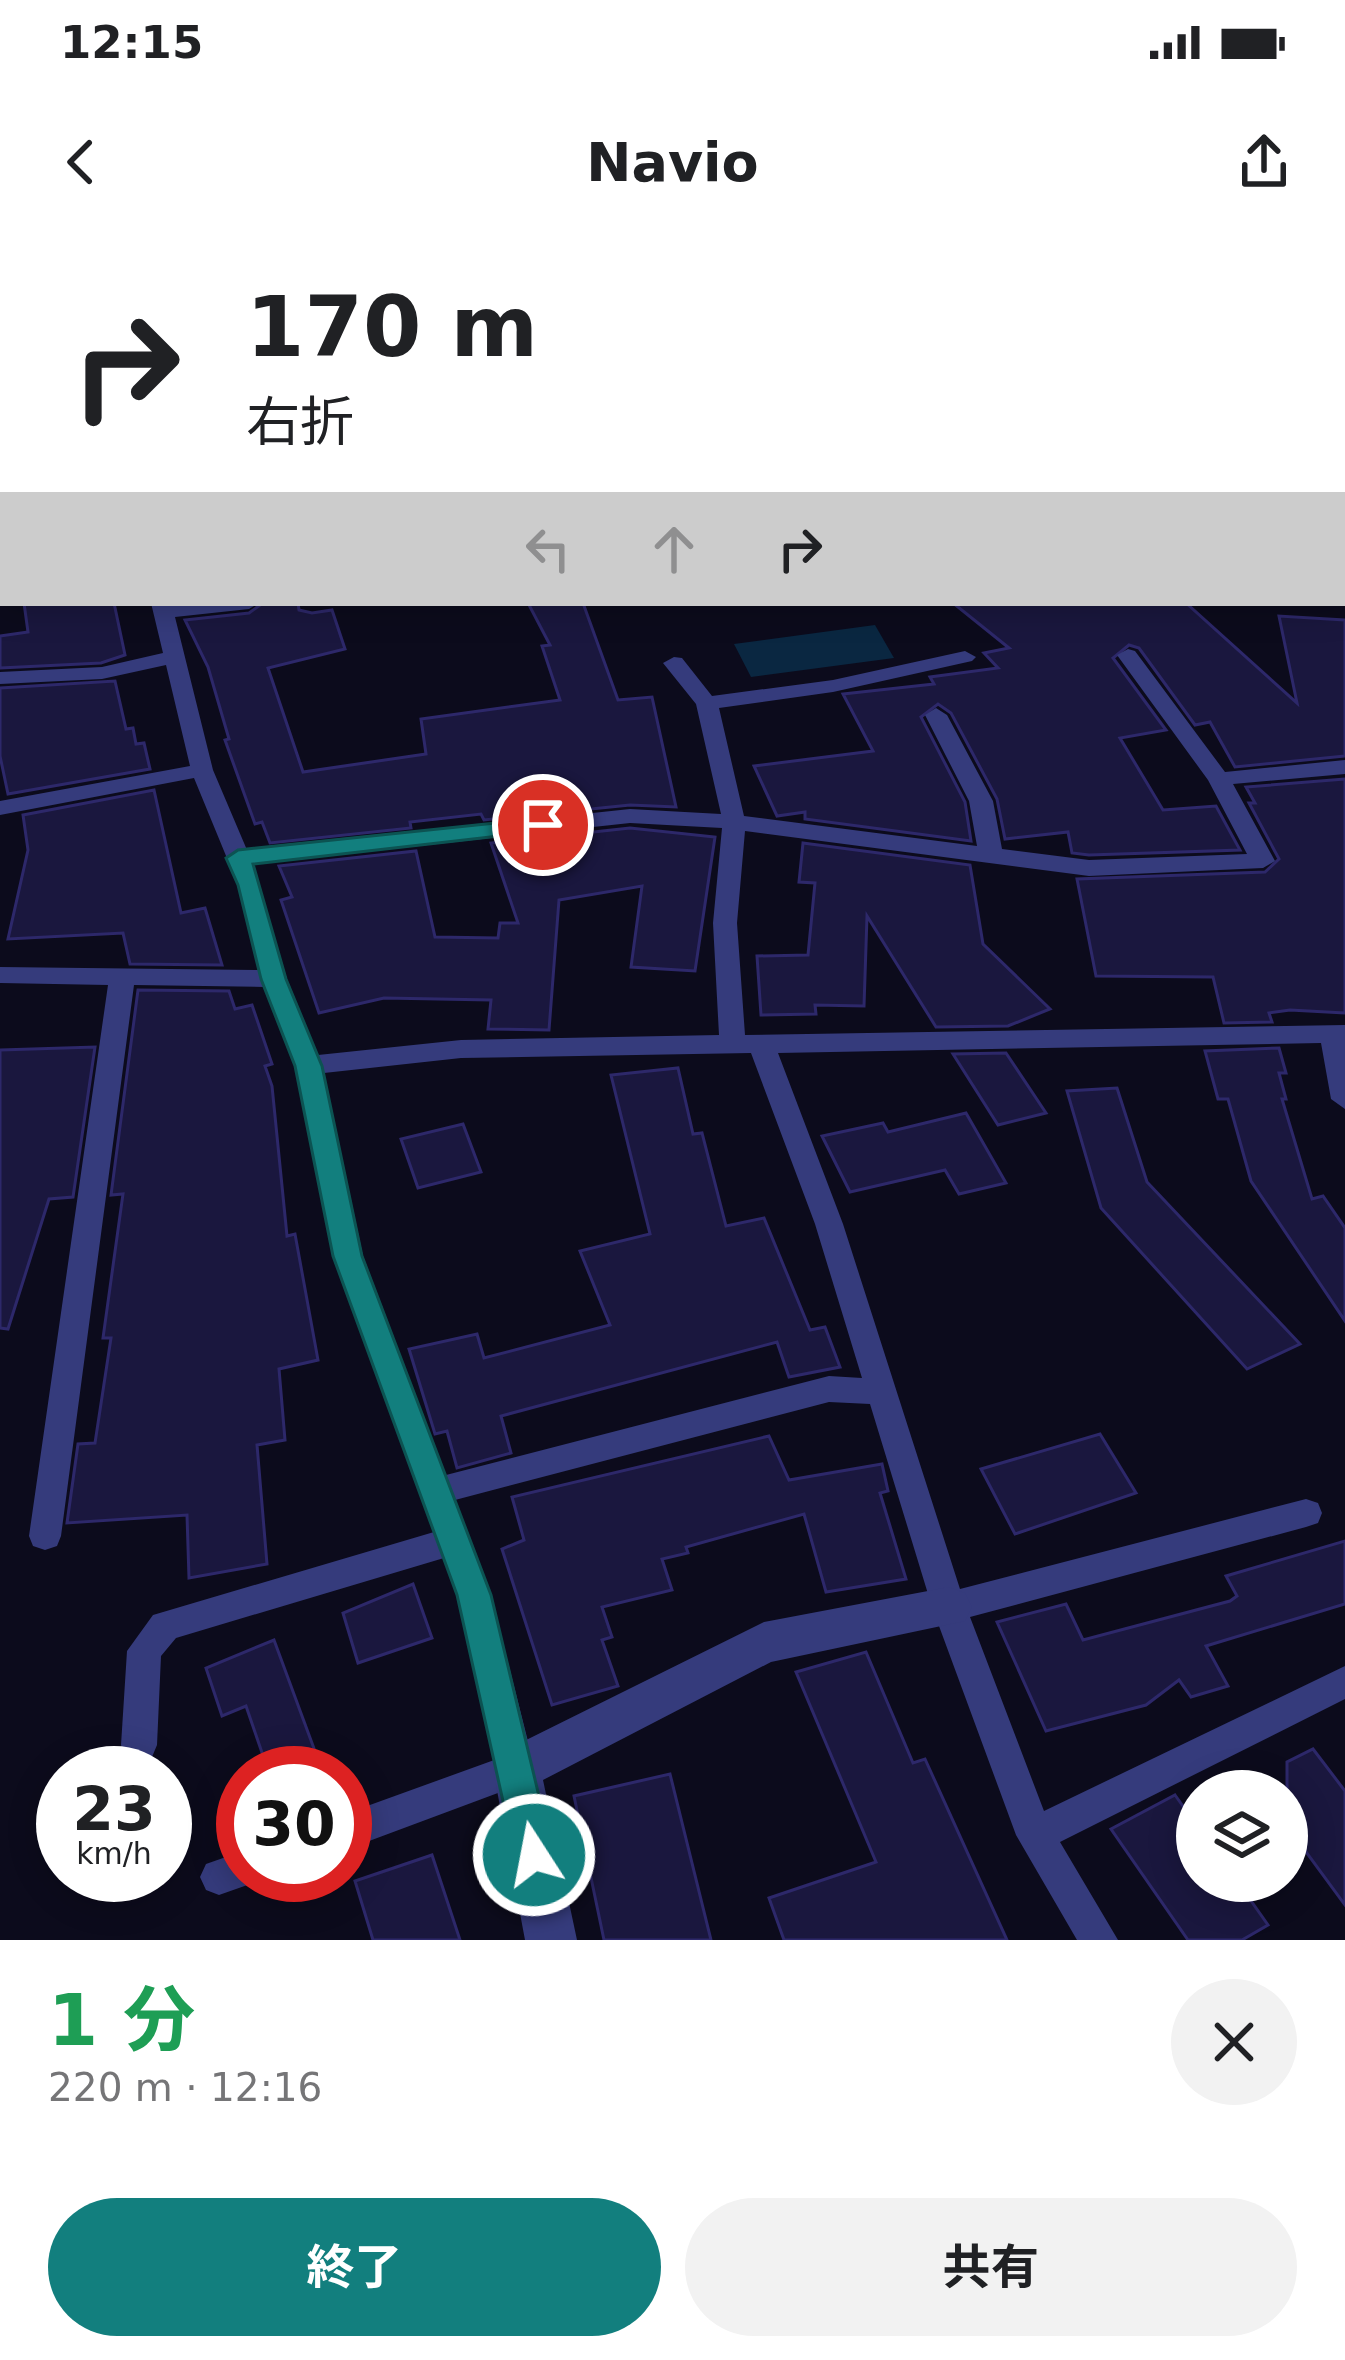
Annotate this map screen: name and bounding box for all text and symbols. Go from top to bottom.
text: 12:15 [60,16,203,69]
icon: back [48,129,114,195]
icon: share [1231,129,1297,195]
text: Navio [586,131,759,194]
text: 170 m [246,278,538,376]
icon: right [48,288,204,444]
text: 右折 [246,391,354,454]
icon: left [515,516,581,582]
icon: ahead [641,516,707,582]
icon: right [767,516,833,582]
pin [492,774,594,876]
icon: arrive [510,792,576,858]
speed limit sign: 30 [216,1746,372,1902]
map controls [1176,1770,1308,1902]
button: layers [1176,1770,1308,1902]
text: 23 [72,1774,156,1844]
position arrow [471,1792,597,1918]
text: km/h [76,1836,152,1871]
text: 1 分 [48,1978,195,2062]
button: close [1171,1979,1297,2105]
text: 220 m · 12:16 [48,2065,322,2110]
button: 終了 [48,2198,661,2336]
button: 共有 [685,2198,1297,2336]

